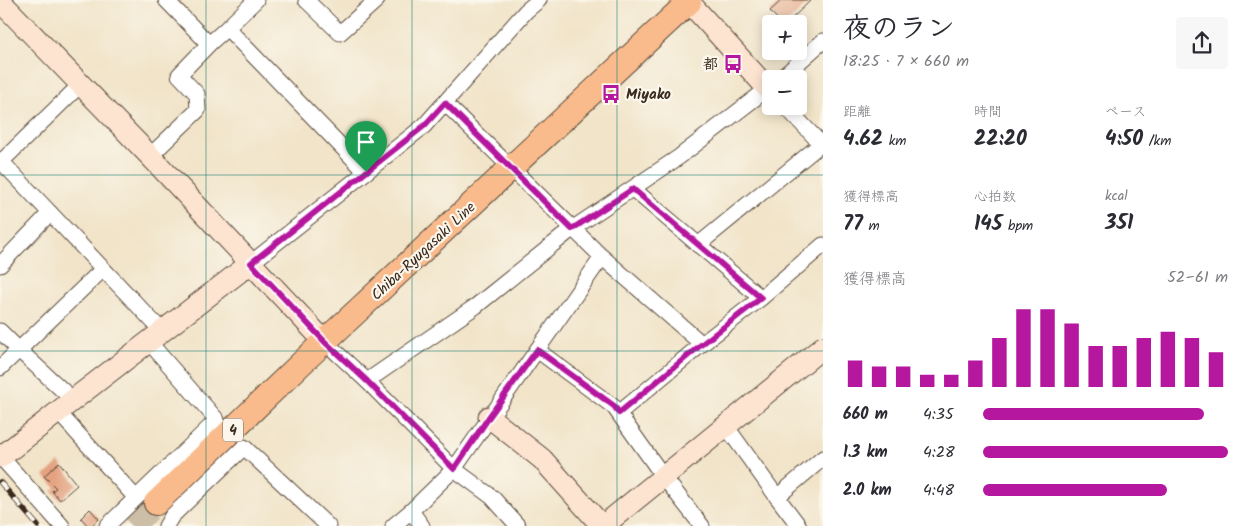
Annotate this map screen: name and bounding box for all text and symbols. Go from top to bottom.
text: 夜のラン [843,7,955,52]
map controls [762,15,807,115]
button: + [762,15,807,60]
button: share [1176,17,1228,69]
text: 18:25 · 7 × 660 m [843,49,969,74]
place label: 都 [703,53,718,77]
bus stop icon: 都 [722,53,744,75]
button: − [762,70,807,115]
bus stop icon: Miyako [600,83,622,105]
place label: Miyako [626,83,671,107]
text: 距離 [843,101,871,123]
text: 時間 [974,101,1002,123]
text: ペース [1105,101,1146,123]
pin [345,121,387,172]
text: 4.62 [843,123,883,156]
text: 22:20 [974,123,1027,156]
text: 4:50 [1105,123,1143,156]
icon: arrive [352,128,380,156]
text: km [883,130,906,152]
text: /km [1143,130,1171,152]
text: kcal [1105,185,1128,207]
text: 獲得標高 [843,186,899,208]
text: 心拍数 [974,186,1016,208]
street label: Chiba-Ryugasaki Line [366,196,482,307]
text: 351 [1105,207,1133,240]
text: 77 [843,208,863,241]
text: 145 [974,208,1002,241]
text: m [863,215,880,237]
text: bpm [1002,215,1033,237]
text: 52–61 m [1167,265,1228,290]
text: 獲得標高 [843,267,907,292]
text: 660 m [843,402,888,427]
text: 4:35 [923,402,953,427]
road number: 4 [223,418,243,442]
text: 1.3 km [843,440,888,465]
text: 4:28 [923,440,955,465]
text: 2.0 km [843,478,891,503]
text: 4:48 [923,478,954,503]

